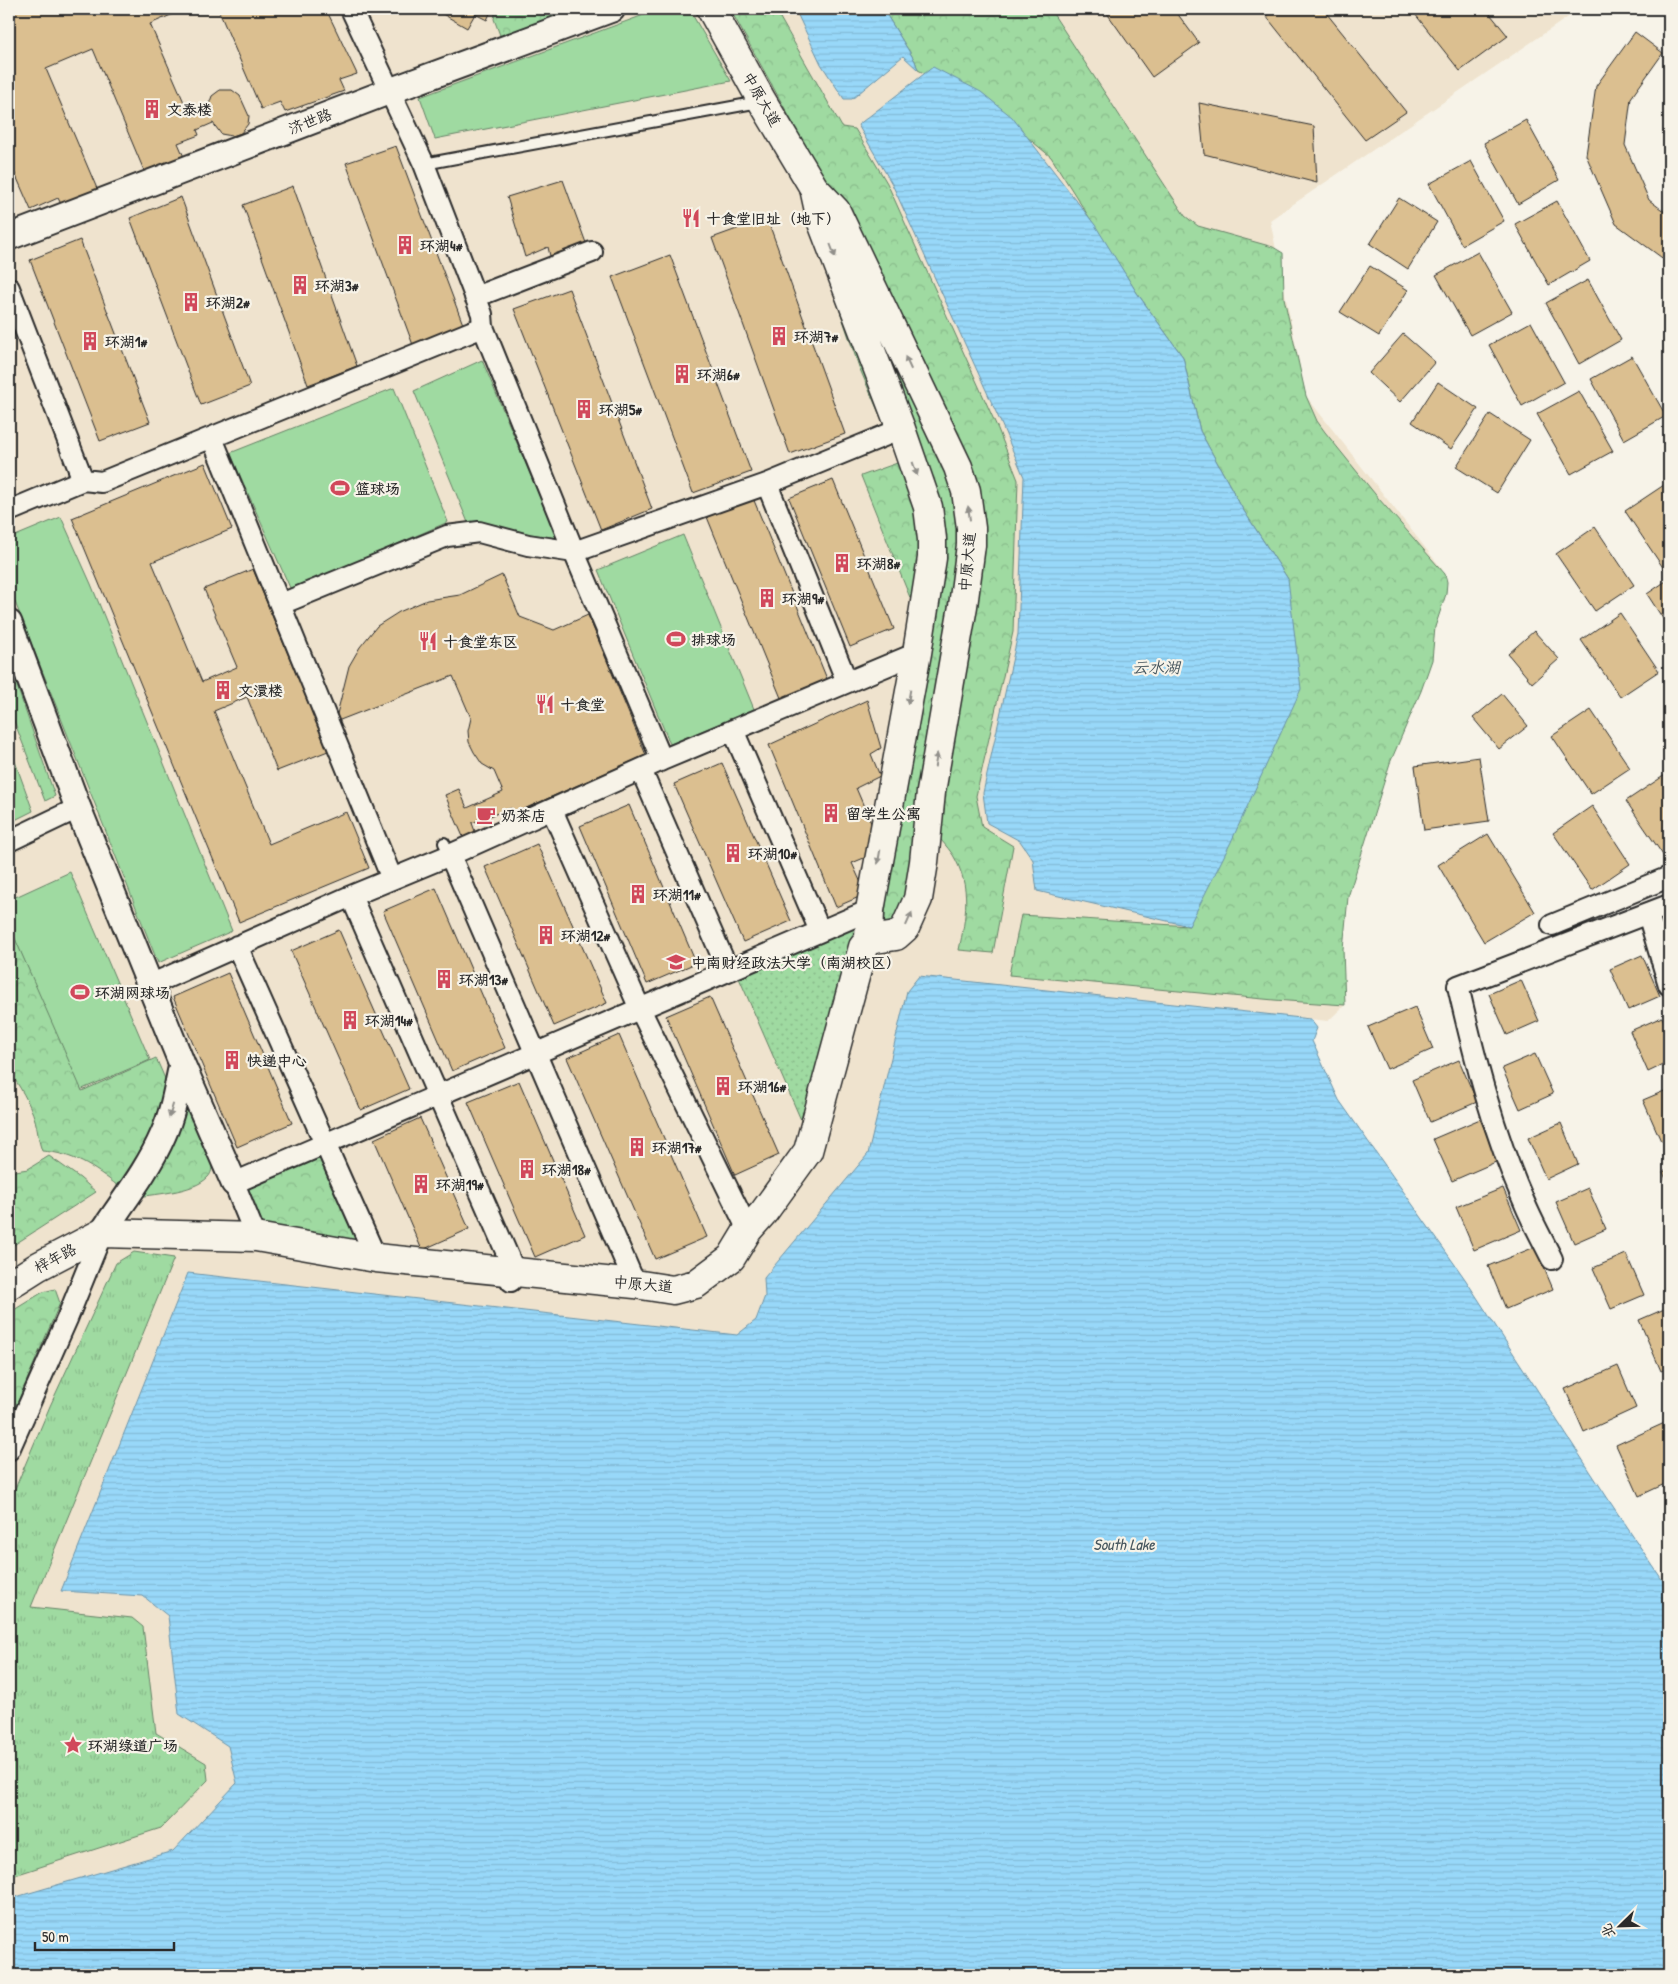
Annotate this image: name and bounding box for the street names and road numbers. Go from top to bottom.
street label: 中原大道 [738,68,786,130]
street label: 济世路 [285,103,335,139]
street label: 中原大道 [954,531,980,593]
street label: 梓年路 [30,1238,80,1278]
street label: 中原大道 [612,1271,674,1297]

